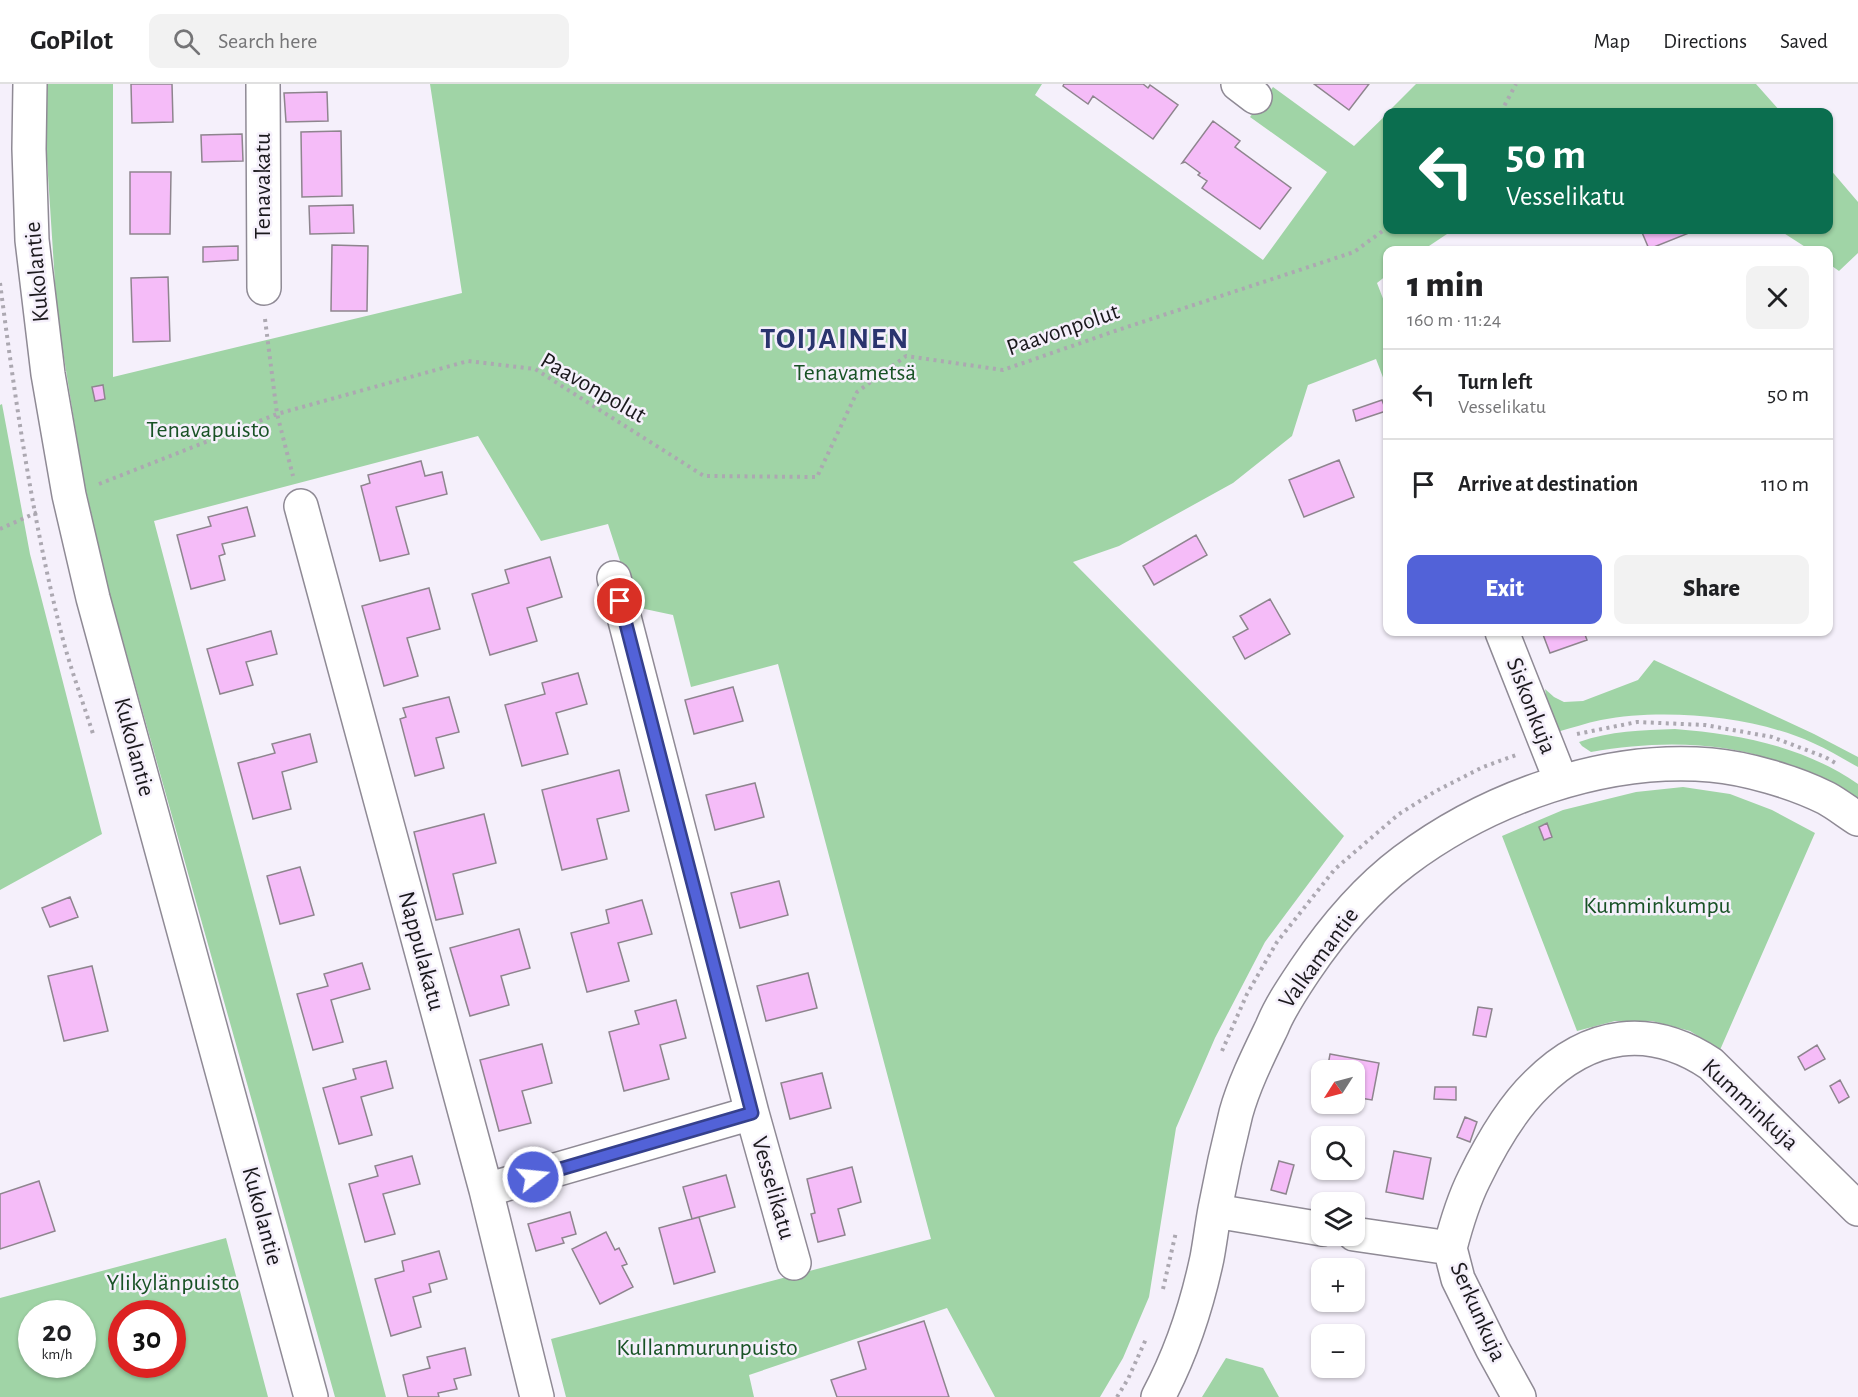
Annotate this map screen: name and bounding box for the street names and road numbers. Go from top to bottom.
street label: Tenavakatu [251,133,275,239]
street label: Kukolantie [21,221,53,323]
street label: Paavonpolut [1004,299,1123,360]
street label: Paavonpolut [536,348,650,428]
street label: Siskonkuja [1502,654,1560,758]
street label: Kukolantie [109,695,159,799]
street label: Nappulakatu [394,889,448,1013]
street label: Valkamantie [1275,903,1363,1013]
street label: Kumminkuja [1697,1055,1803,1155]
street label: Vesselikatu [747,1134,799,1242]
street label: Kukolantie [237,1164,287,1268]
street label: Serkunkuja [1446,1259,1510,1365]

